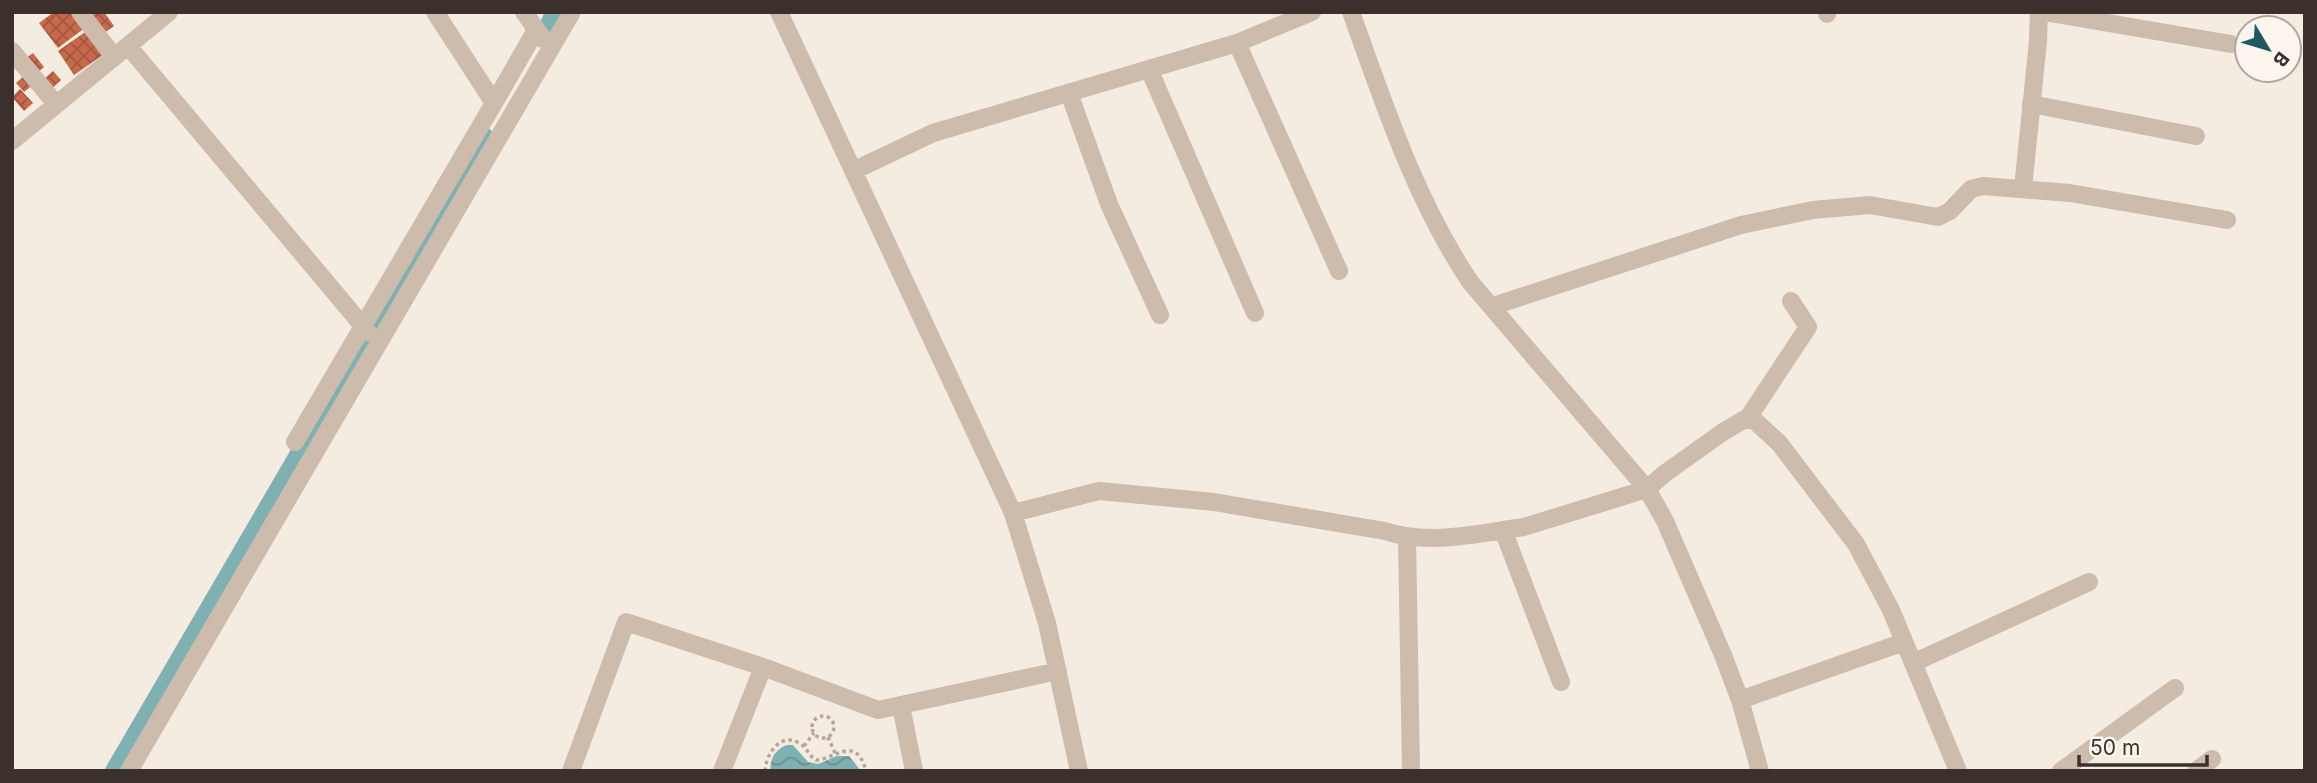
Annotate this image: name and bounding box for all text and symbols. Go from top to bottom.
north arrow [2233,14,2303,84]
text: B [2268,47,2294,71]
scale bar [2079,724,2207,768]
text: 50 m [2090,735,2140,760]

